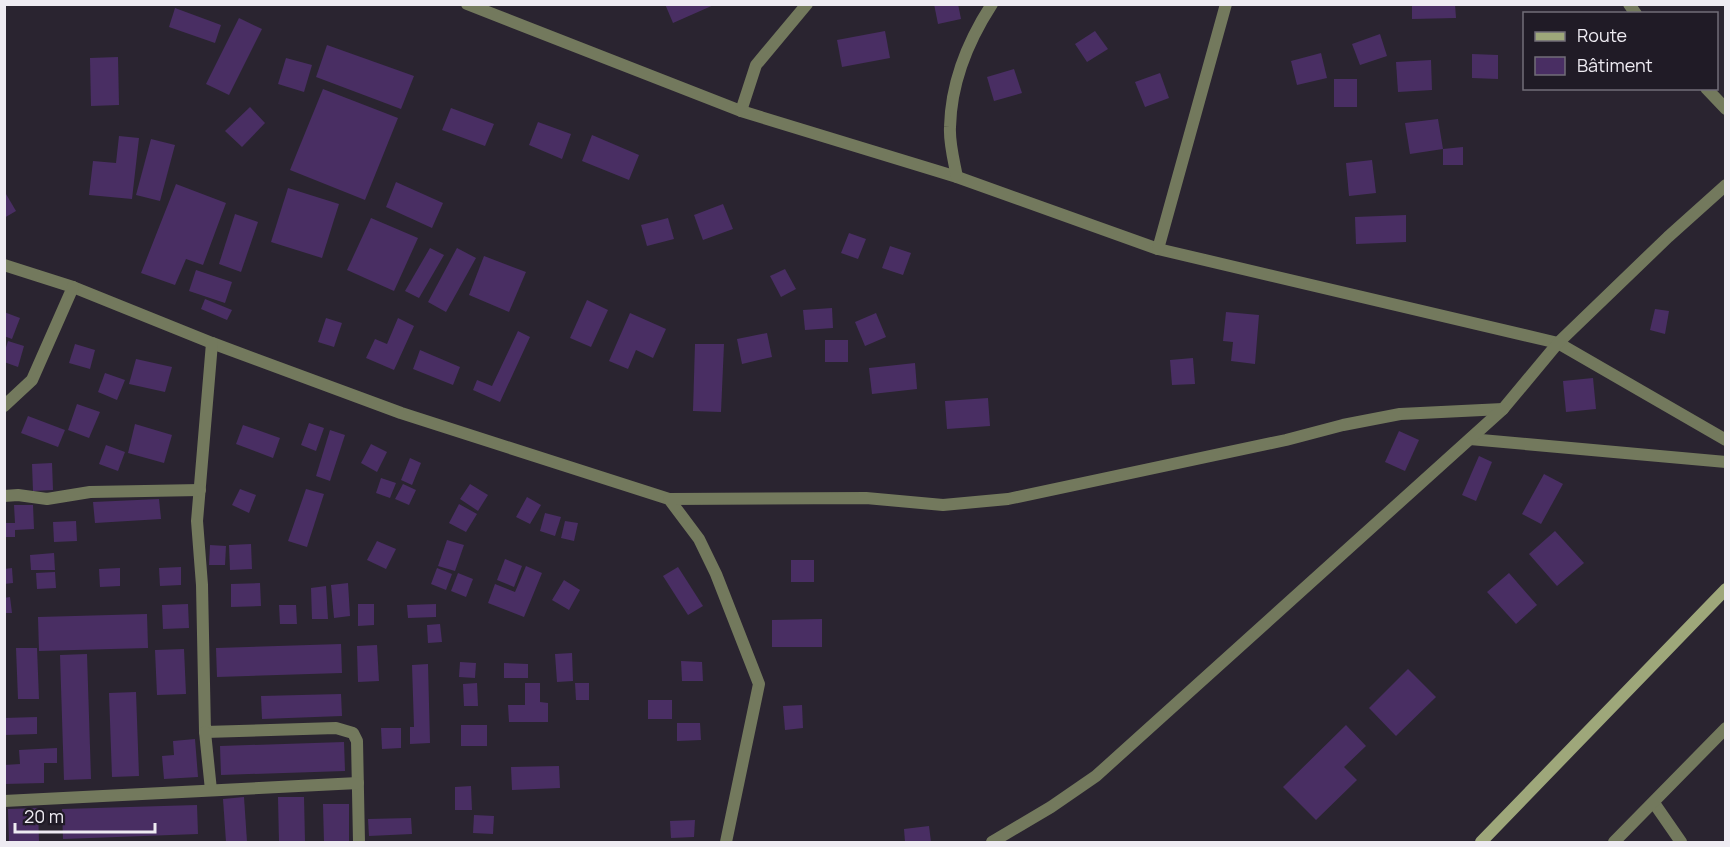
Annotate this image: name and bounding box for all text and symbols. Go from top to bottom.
legend [1523,12,1718,90]
text: Route [1577,23,1627,47]
text: Bâtiment [1577,53,1653,77]
scale bar [15,796,154,834]
text: 20 m [24,804,64,828]

